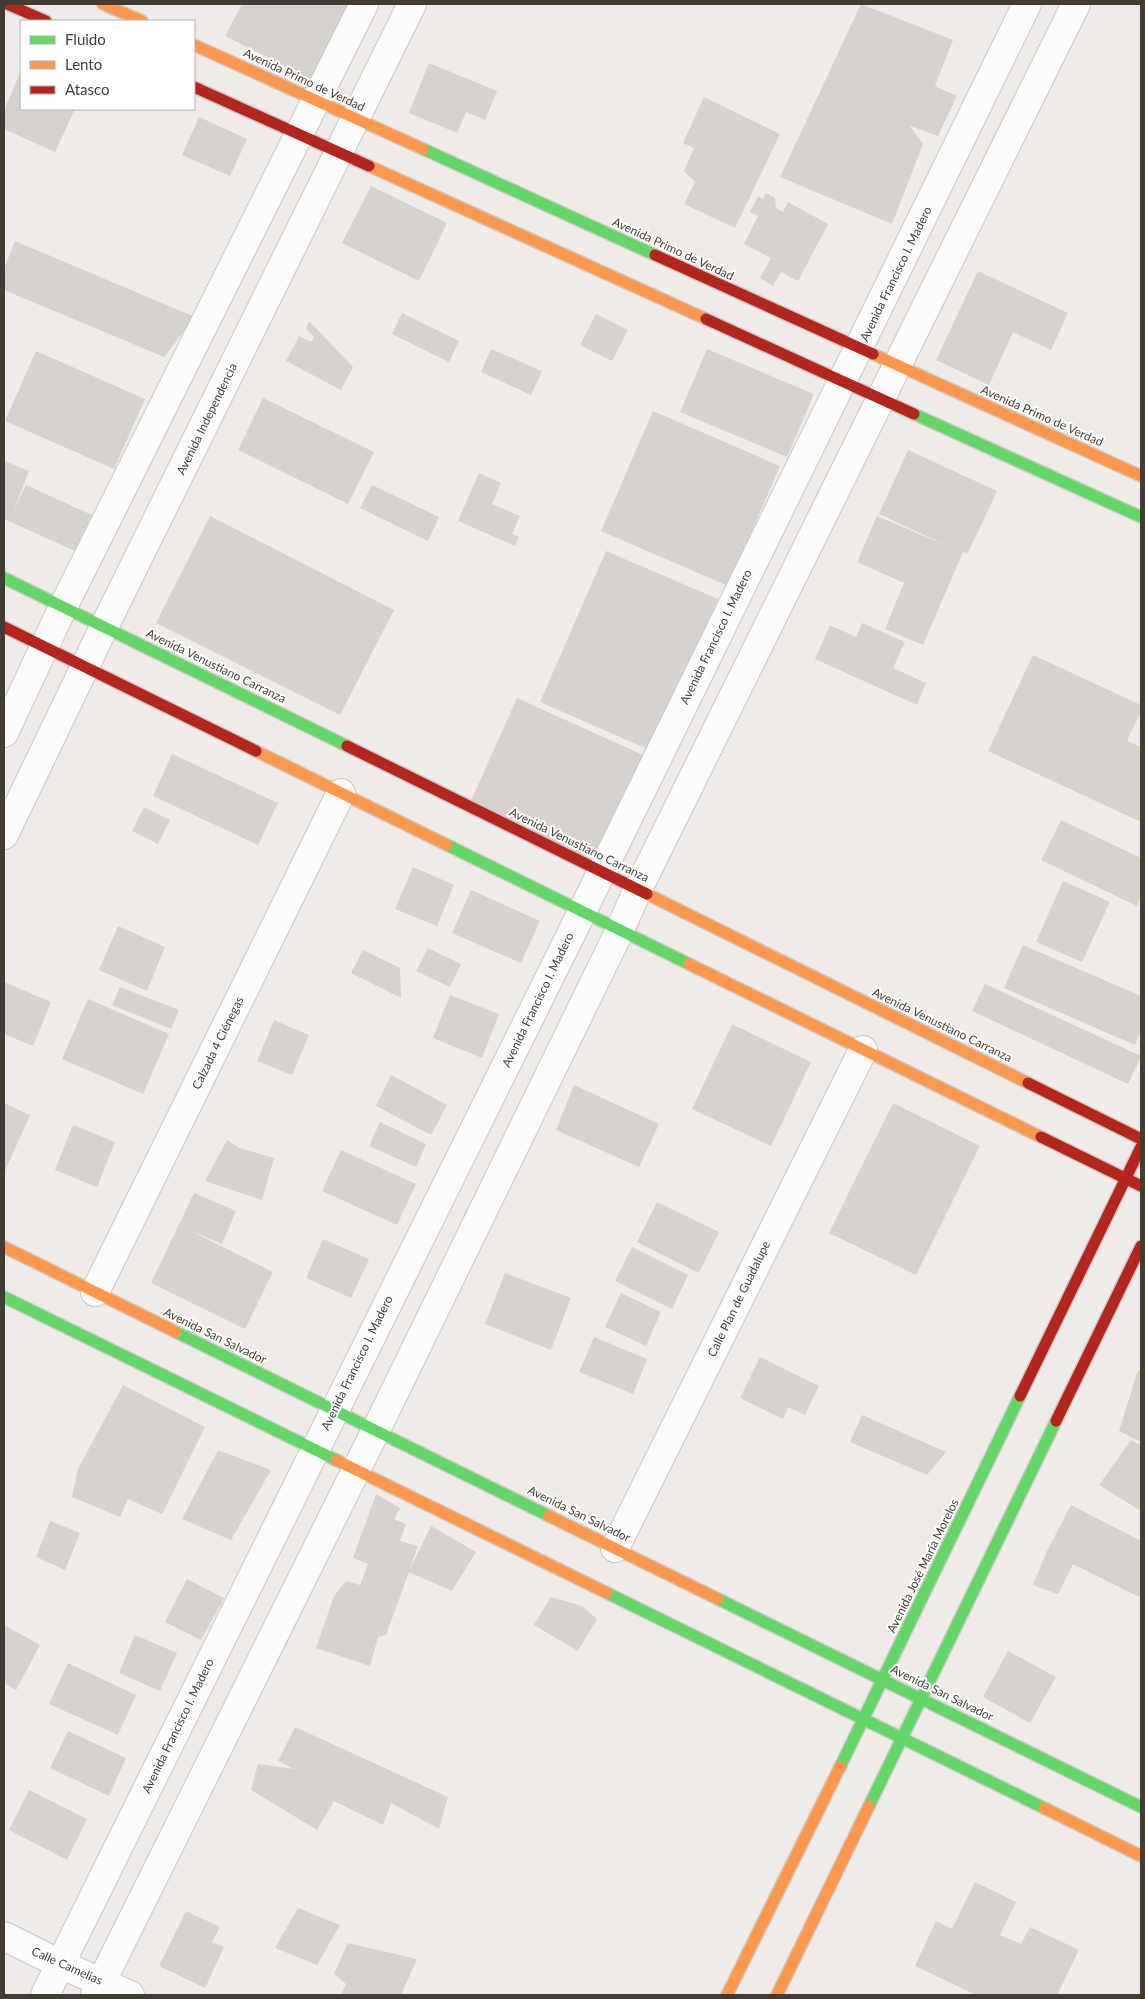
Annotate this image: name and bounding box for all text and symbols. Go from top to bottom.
legend [20,20,195,110]
text: Fluido [65,30,106,48]
street label: Avenida Primo de Verdad [241,45,367,114]
text: Lento [65,55,102,73]
text: Atasco [65,80,110,98]
street label: Avenida Francisco I. Madero [856,204,935,344]
street label: Avenida Primo de Verdad [610,214,736,283]
street label: Avenida Independencia [173,360,240,477]
street label: Avenida Primo de Verdad [979,382,1106,449]
street label: Avenida Francisco I. Madero [676,567,755,707]
street label: Avenida Venustiano Carranza [144,625,289,706]
street label: Avenida Venustiano Carranza [507,804,652,885]
street label: Avenida Francisco I. Madero [498,930,577,1070]
street label: Avenida Venustiano Carranza [870,984,1015,1065]
street label: Calzada 4 Ciénegas [189,994,247,1092]
street label: Calle Plan de Guadalupe [704,1238,773,1359]
street label: Avenida Francisco I. Madero [317,1293,396,1433]
street label: Avenida San Salvador [161,1304,270,1367]
street label: Avenida San Salvador [525,1482,634,1545]
street label: Avenida José María Morelos [883,1496,962,1635]
street label: Avenida Francisco I. Madero [138,1656,217,1796]
street label: Avenida San Salvador [888,1661,997,1724]
street label: Calle Camelias [29,1943,105,1988]

